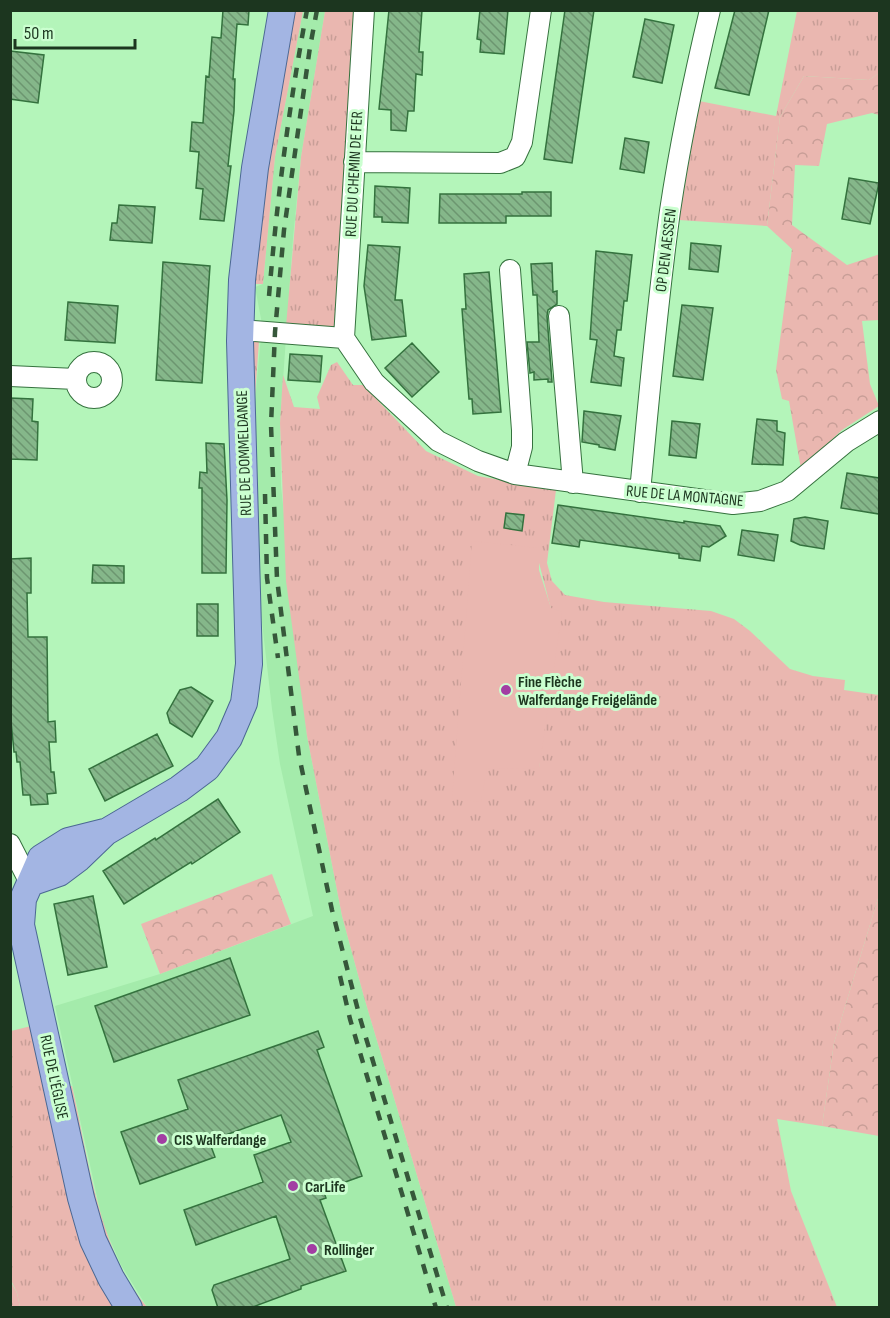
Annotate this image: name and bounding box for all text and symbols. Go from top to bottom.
scale bar [15,12,135,50]
text: 50 m [24,23,54,44]
street label: RUE DU CHEMIN DE FER [342,111,367,237]
street label: OP DEN AESSEN [652,207,681,293]
street label: RUE DE DOMMELDANGE [233,390,256,516]
street label: RUE DE LA MONTAGNE [625,482,744,511]
place label: Fine Flèche Walferdange Freigelände [518,673,657,710]
marker: Fine Flèche Walferdange Freigelände [499,683,513,697]
street label: RUE DE L'ÉGLISE [35,1033,72,1121]
place label: CIS Walferdange [174,1131,267,1150]
marker: CIS Walferdange [155,1132,169,1146]
place label: CarLife [305,1178,346,1197]
marker: CarLife [286,1179,300,1193]
place label: Rollinger [324,1241,374,1260]
marker: Rollinger [305,1242,319,1256]

